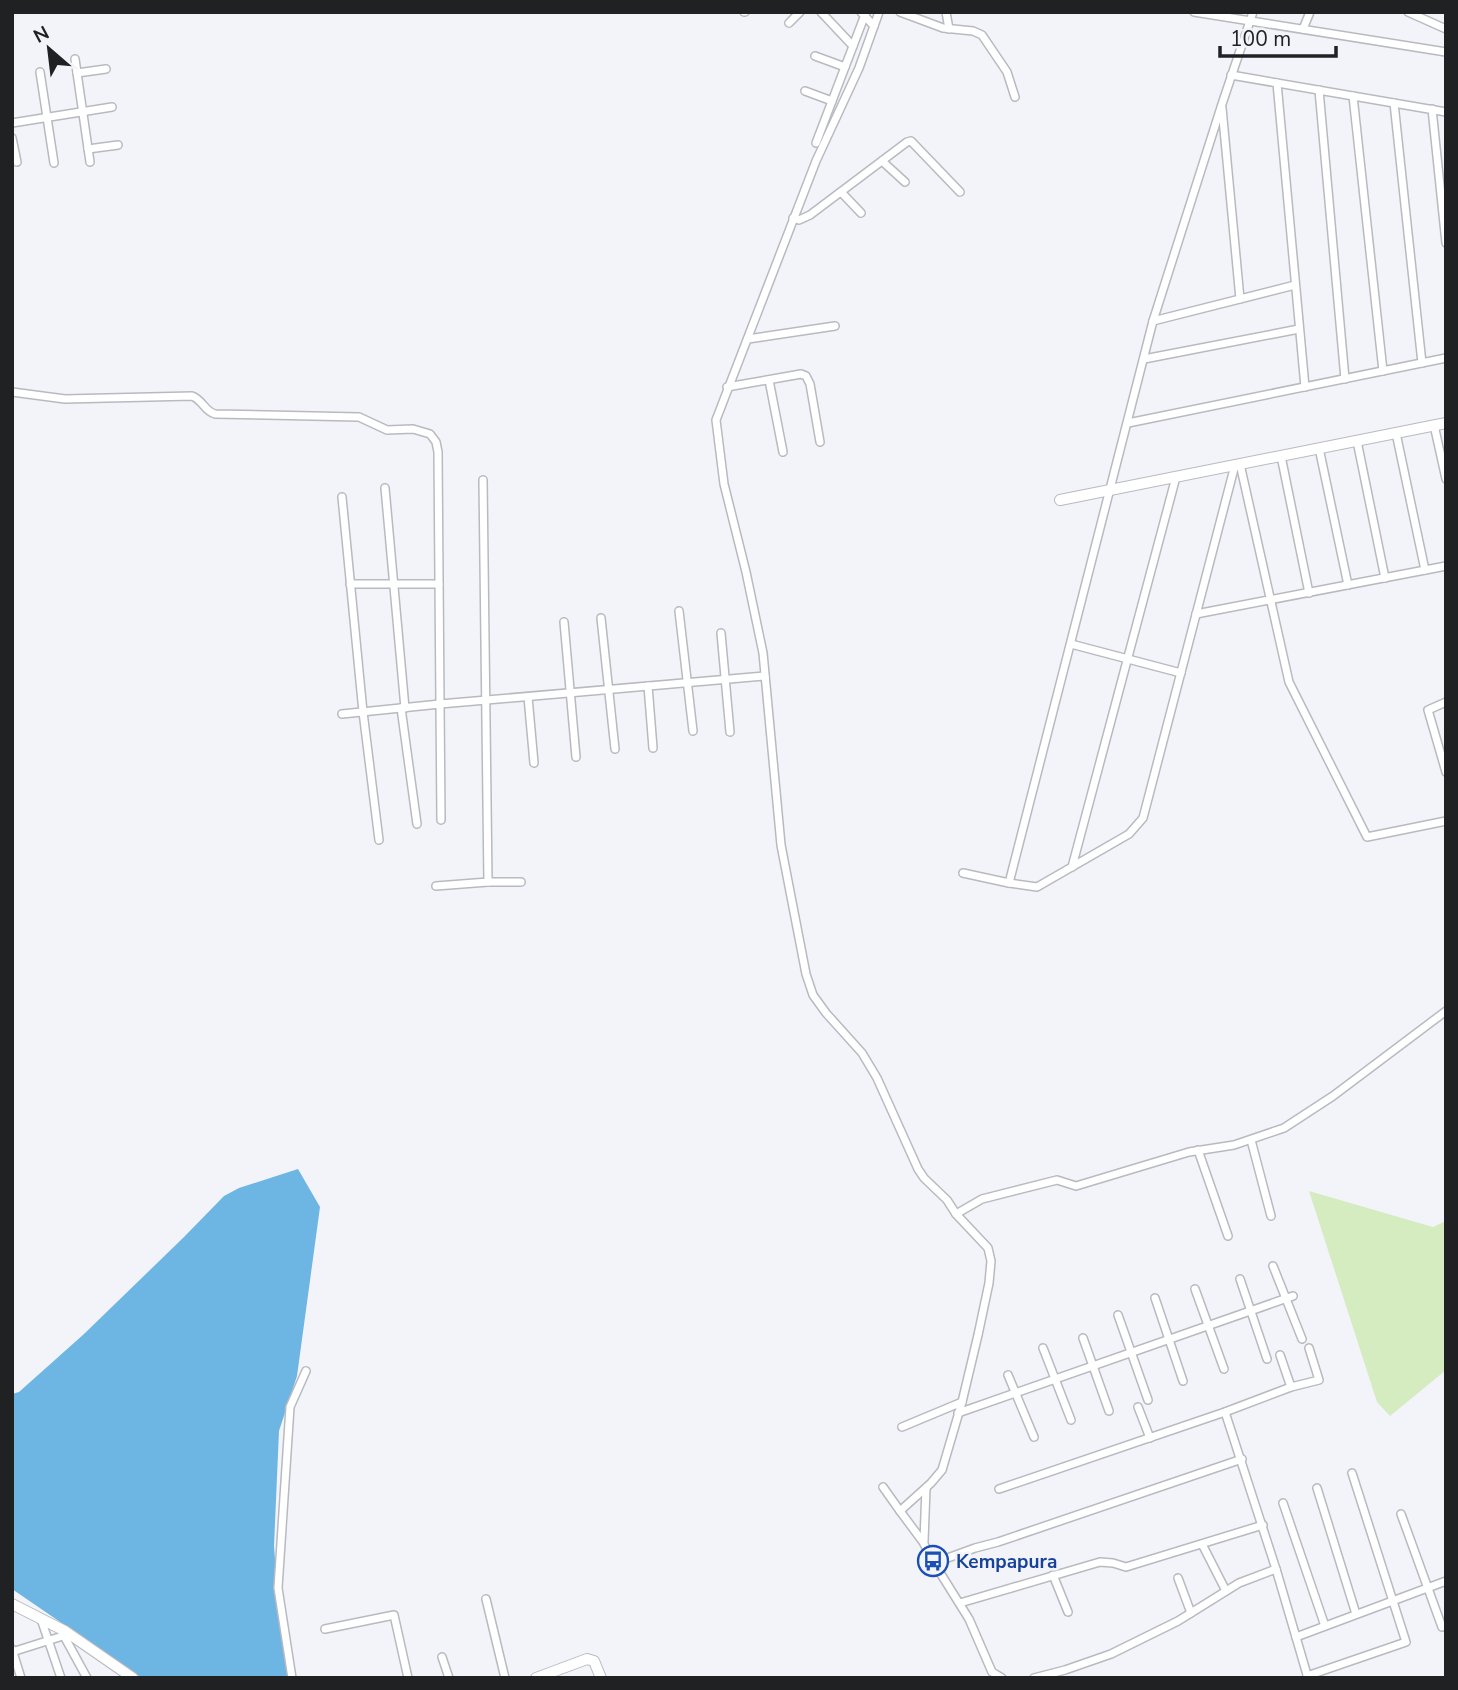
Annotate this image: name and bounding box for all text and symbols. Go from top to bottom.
north arrow [14,14,84,84]
scale bar [1220,14,1336,58]
text: N [29,20,54,50]
text: 100 m [1230,25,1291,53]
bus stop icon: Kempapura [916,1544,950,1578]
place label: Kempapura [956,1549,1057,1575]

